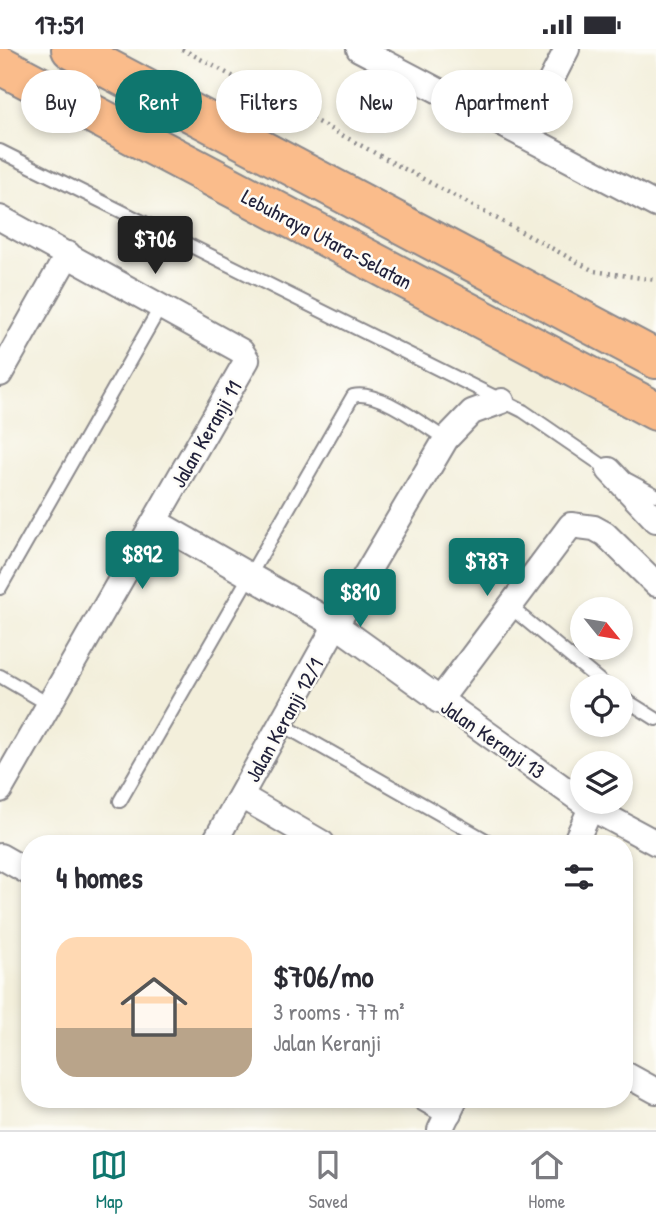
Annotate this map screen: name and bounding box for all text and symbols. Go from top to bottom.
text: 17:51 [35,7,84,42]
chip: Buy [21,70,101,133]
chip: Rent [115,70,202,133]
chip: Filters [216,70,322,133]
chip: New [336,70,417,133]
chip: Apartment [431,70,573,133]
street label: Lebuhraya Utara–Selatan [237,182,417,296]
pin: $706 [114,217,196,276]
text: $706 [134,223,176,254]
street label: Jalan Keranji 11 [164,375,248,493]
pin: $892 [101,531,183,591]
text: $892 [122,538,162,569]
pin: $787 [446,539,528,598]
text: $787 [465,545,509,576]
pin: $810 [319,569,401,629]
text: $810 [340,576,380,607]
north arrow [570,597,634,660]
map controls [570,597,633,814]
street label: Jalan Keranji 12/1 [238,653,330,787]
button: locate [570,674,633,737]
street label: Jalan Keranji 13 [435,692,551,786]
button: layers [570,751,633,814]
text: 4 homes [56,857,143,897]
icon: filters [560,858,598,896]
text: $706/mo [273,956,374,996]
icon: home [112,965,196,1049]
text: 3 rooms · 77 m² [273,996,405,1027]
text: Jalan Keranji [273,1027,381,1058]
tab: Map [90,1146,128,1214]
tab: Saved [309,1146,347,1214]
tab: Home [528,1146,566,1214]

